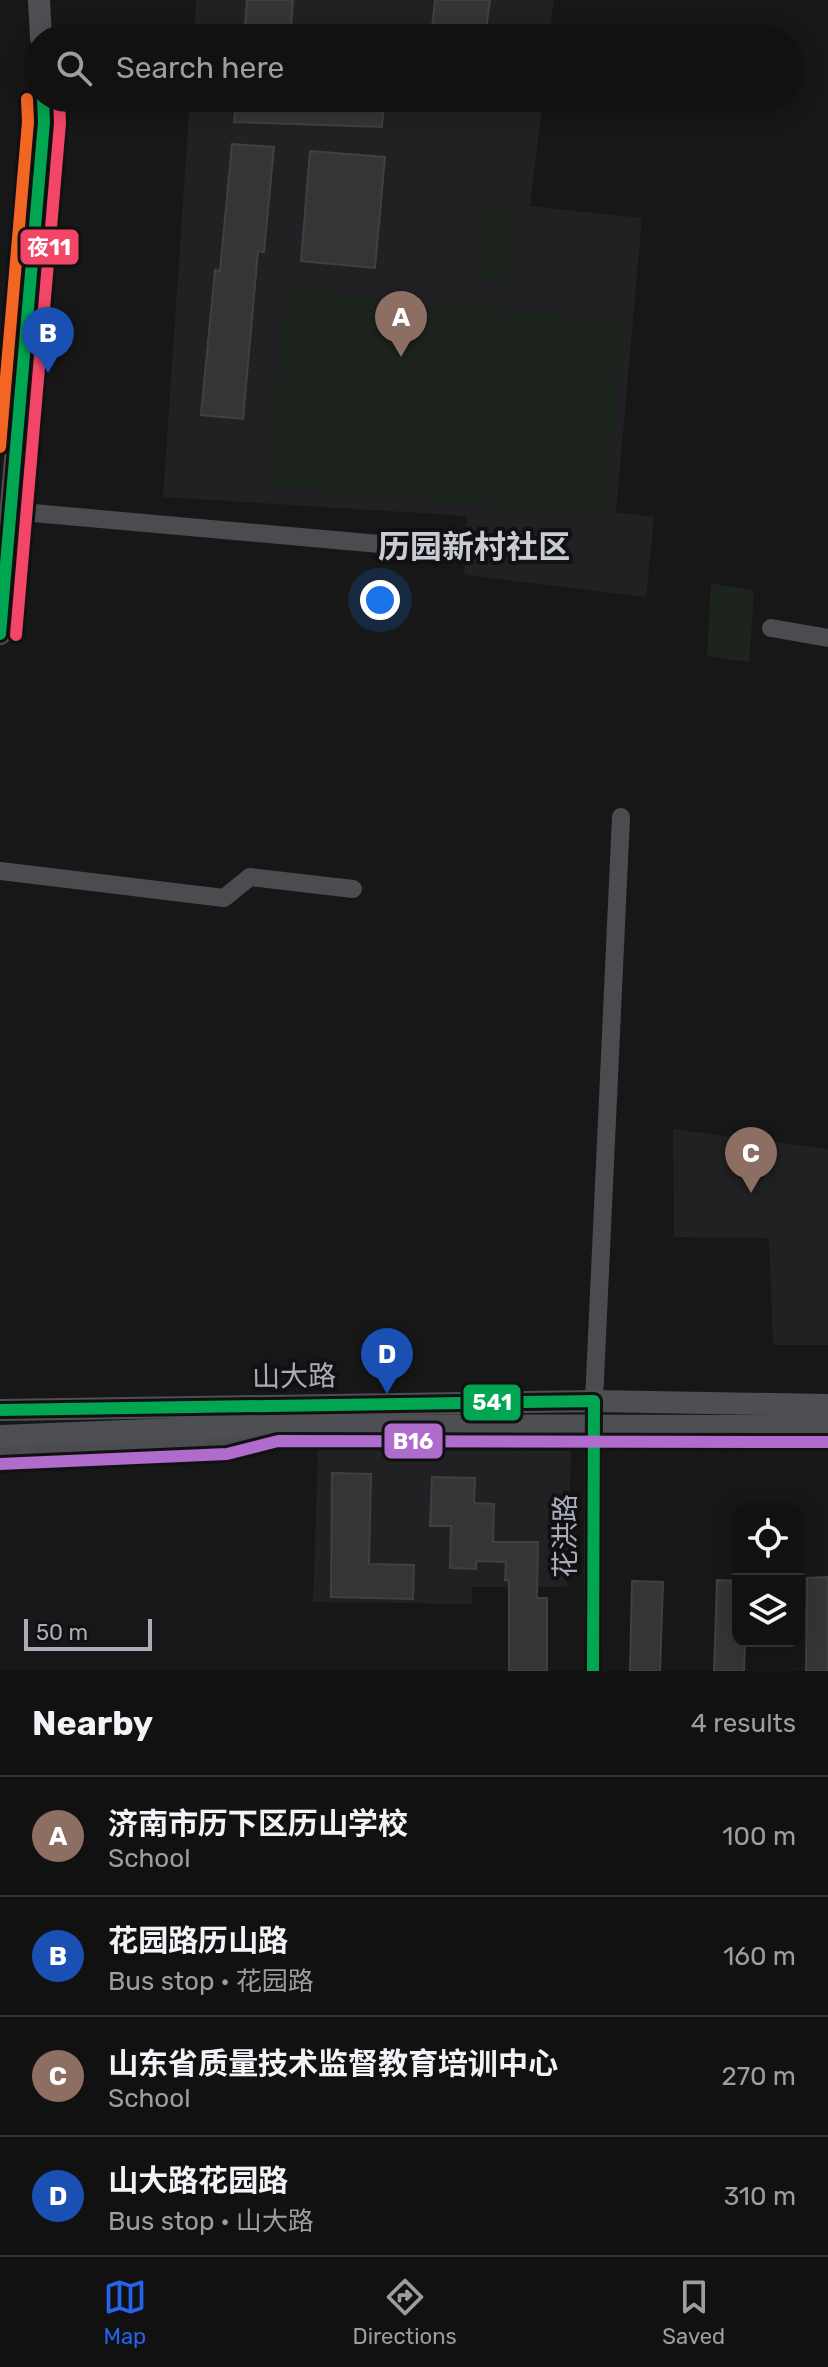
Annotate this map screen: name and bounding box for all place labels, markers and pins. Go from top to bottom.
pin: A [375,291,427,357]
pin: B [22,307,74,373]
pin: C [725,1127,777,1193]
pin: D [361,1328,413,1394]

